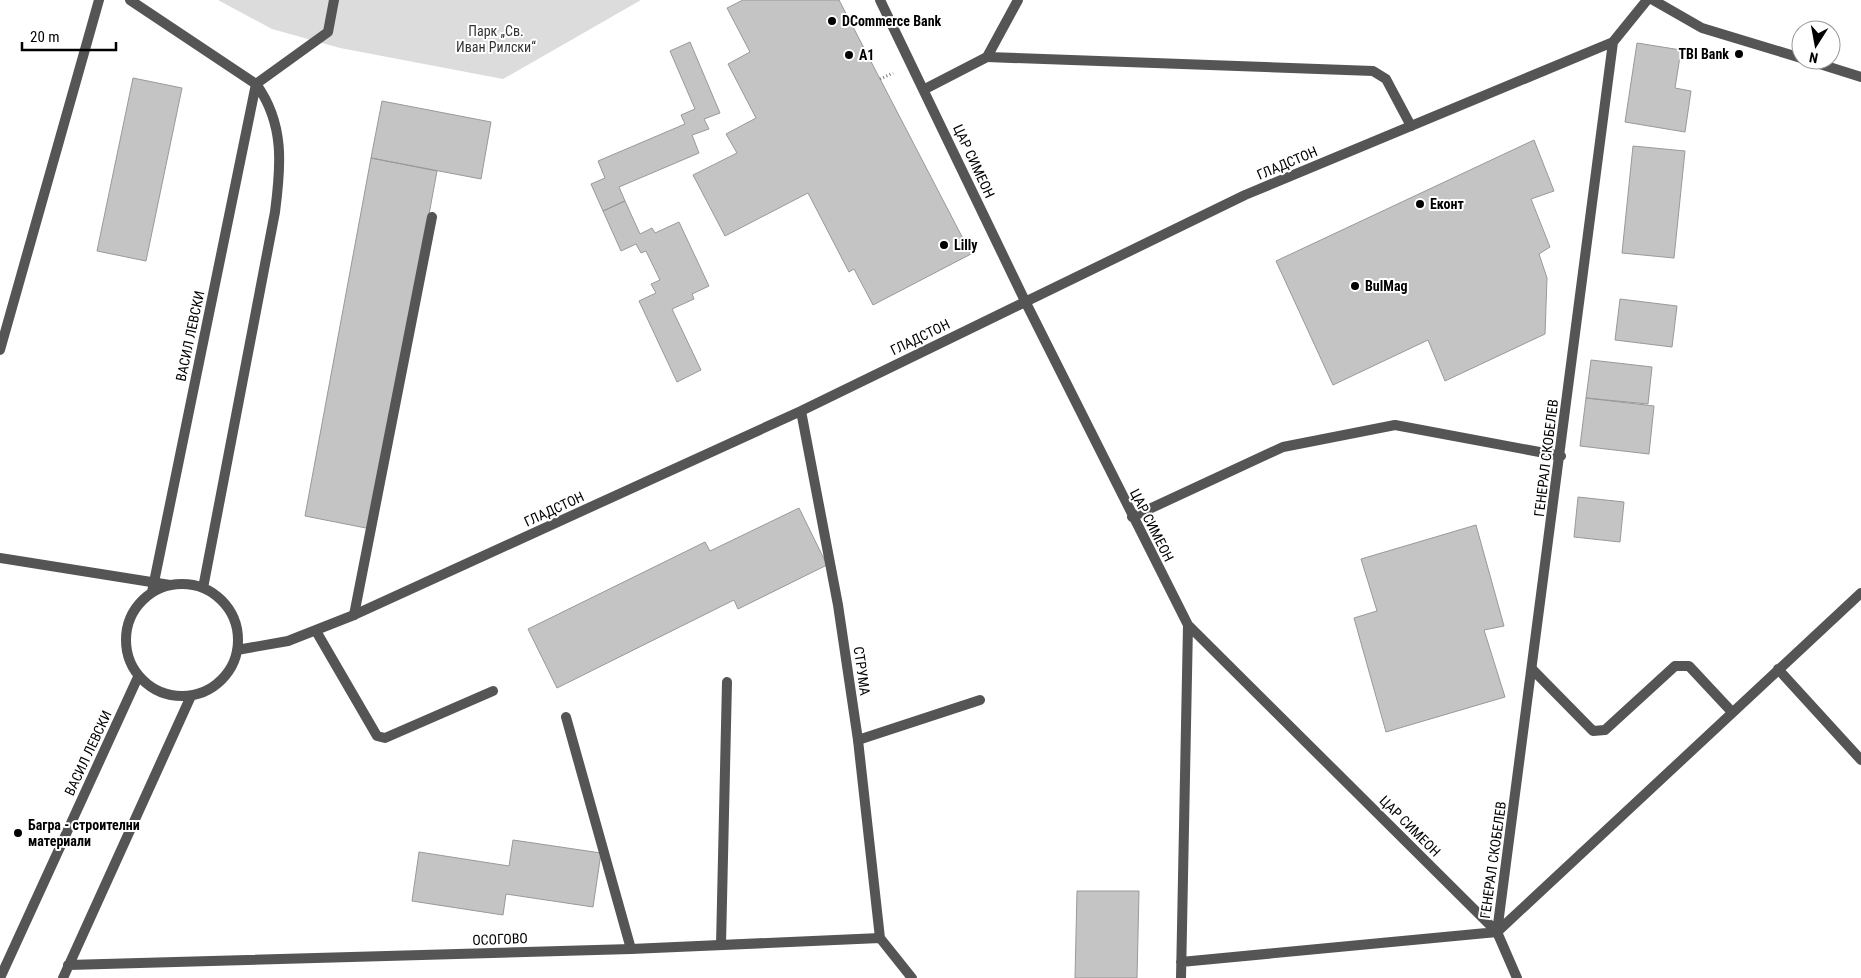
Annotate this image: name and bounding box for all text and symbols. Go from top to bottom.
place label: DCommerce Bank [842,13,942,29]
marker: DCommerce Bank [826,15,838,27]
scale bar [22,20,116,52]
north arrow [1791,20,1841,70]
park label: Парк „Св. Иван Рилски“ [456,23,536,55]
text: 20 m [30,28,60,46]
place label: TBI Bank [1679,46,1729,62]
place label: A1 [859,47,874,63]
marker: TBI Bank [1733,48,1745,60]
marker: A1 [843,49,855,61]
text: N [1808,49,1819,66]
street label: ЦАР СИМЕОН [950,122,998,200]
street label: ГЛАДСТОН [1254,143,1320,183]
place label: Еконт [1430,196,1464,212]
marker: Еконт [1414,198,1426,210]
place label: Lilly [954,237,978,253]
marker: Lilly [938,239,950,251]
place label: BulMag [1365,278,1408,294]
marker: BulMag [1349,280,1361,292]
street label: ВАСИЛ ЛЕВСКИ [173,289,207,383]
street label: ГЛАДСТОН [888,316,952,358]
street label: ГЕНЕРАЛ СКОБЕЛЕВ [1531,398,1561,518]
street label: ЦАР СИМЕОН [1127,486,1177,564]
street label: ГЛАДСТОН [522,488,586,530]
street label: СТРУМА [851,646,873,696]
street label: ВАСИЛ ЛЕВСКИ [61,708,115,798]
street label: ЦАР СИМЕОН [1376,792,1444,860]
street label: ГЕНЕРАЛ СКОБЕЛЕВ [1477,800,1509,920]
place label: Багра - строителни материали [28,817,140,849]
marker: Багра - строителни материали [12,827,24,839]
street label: ОСОГОВО [472,930,528,948]

